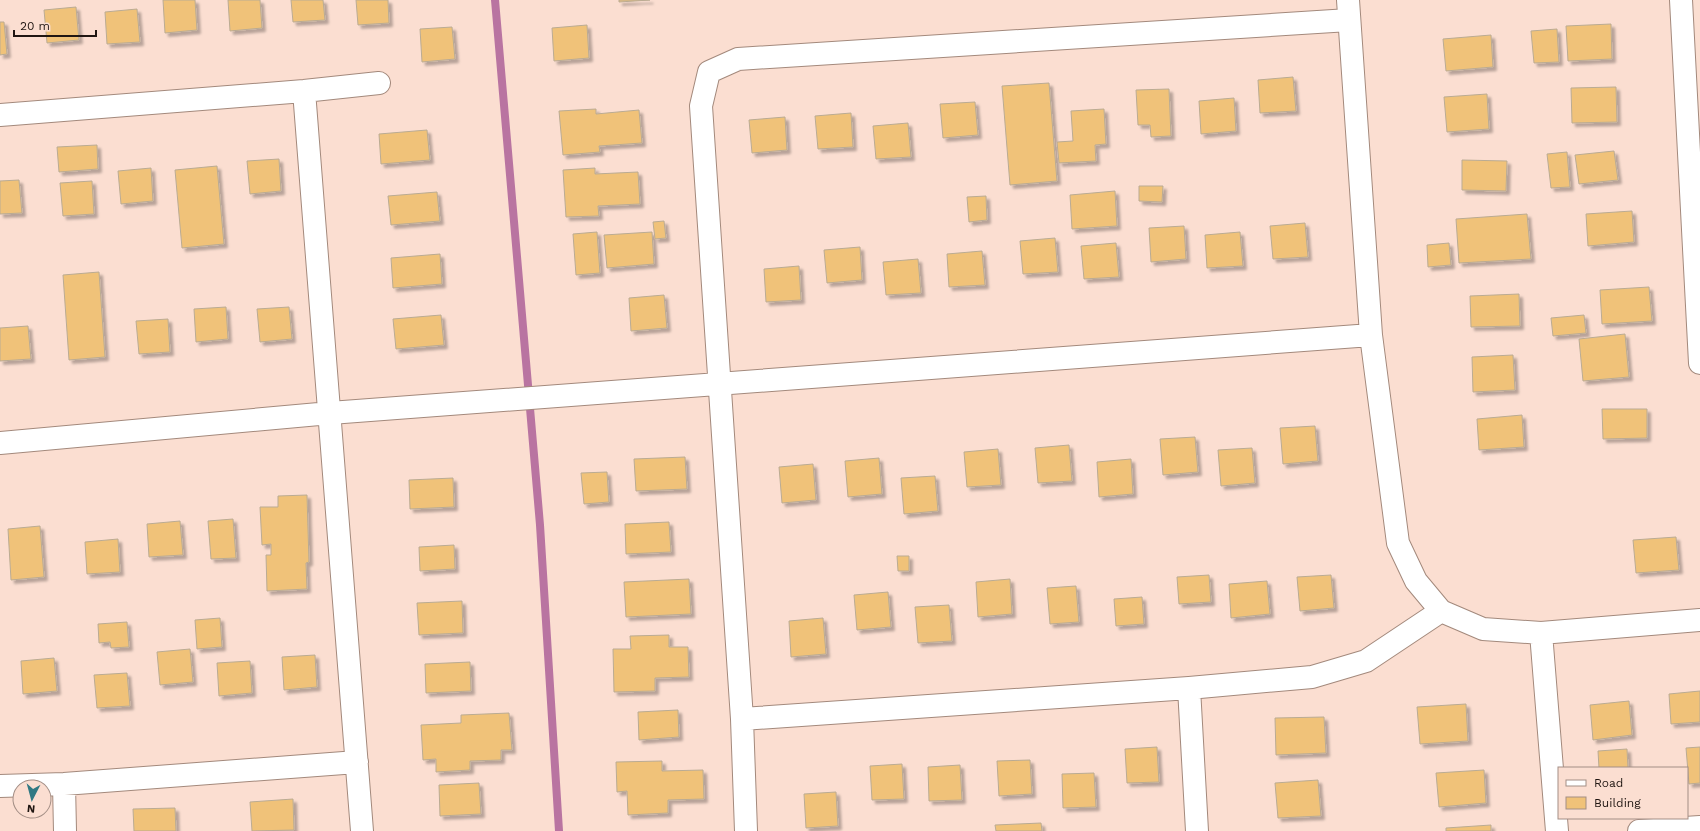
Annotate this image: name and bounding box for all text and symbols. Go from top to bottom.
scale bar [14,12,96,38]
text: 20 m [20,19,50,33]
legend [1558,767,1688,819]
text: Road [1594,776,1623,790]
north arrow [12,779,52,819]
text: Building [1594,796,1641,810]
text: N [26,802,36,815]

